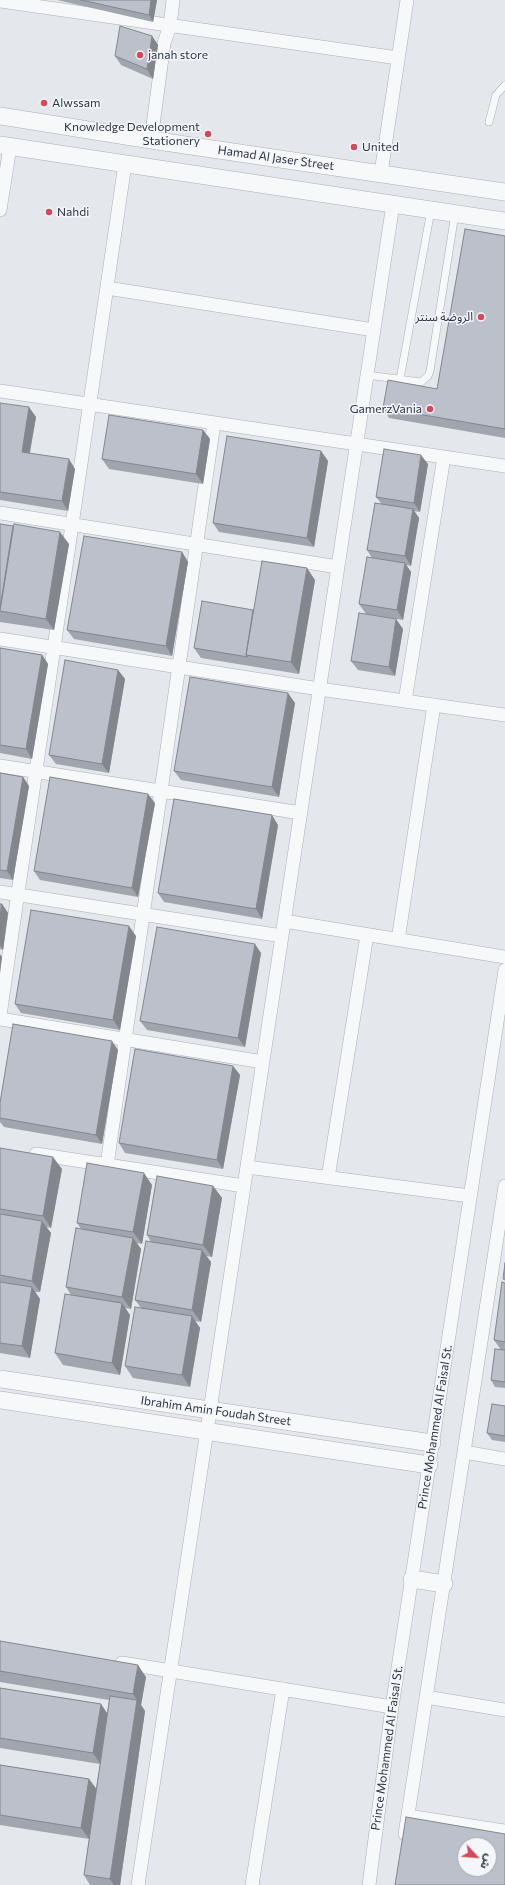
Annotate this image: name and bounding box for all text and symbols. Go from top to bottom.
place label: janah store [148,48,208,62]
marker: janah store [135,50,145,60]
place label: Alwssam [52,96,101,110]
marker: Alwssam [39,98,49,108]
place label: Knowledge Development Stationery [64,120,200,148]
marker: Knowledge Development Stationery [203,129,213,139]
place label: United [362,140,399,154]
marker: United [349,142,359,152]
street label: Hamad Al Jaser Street [217,143,335,173]
place label: Nahdi [57,205,89,219]
marker: Nahdi [44,207,54,217]
place label: الروضة سنتر [415,310,473,324]
marker: الروضة سنتر [476,312,486,322]
place label: GamerzVania [350,402,422,416]
marker: GamerzVania [425,404,435,414]
street label: Prince Mohammed Al Faisal St. [415,1344,455,1510]
street label: Ibrahim Amin Foudah Street [140,1393,292,1429]
street label: Prince Mohammed Al Faisal St. [368,1665,406,1831]
north arrow [457,1837,497,1877]
text: ش [478,1852,496,1872]

